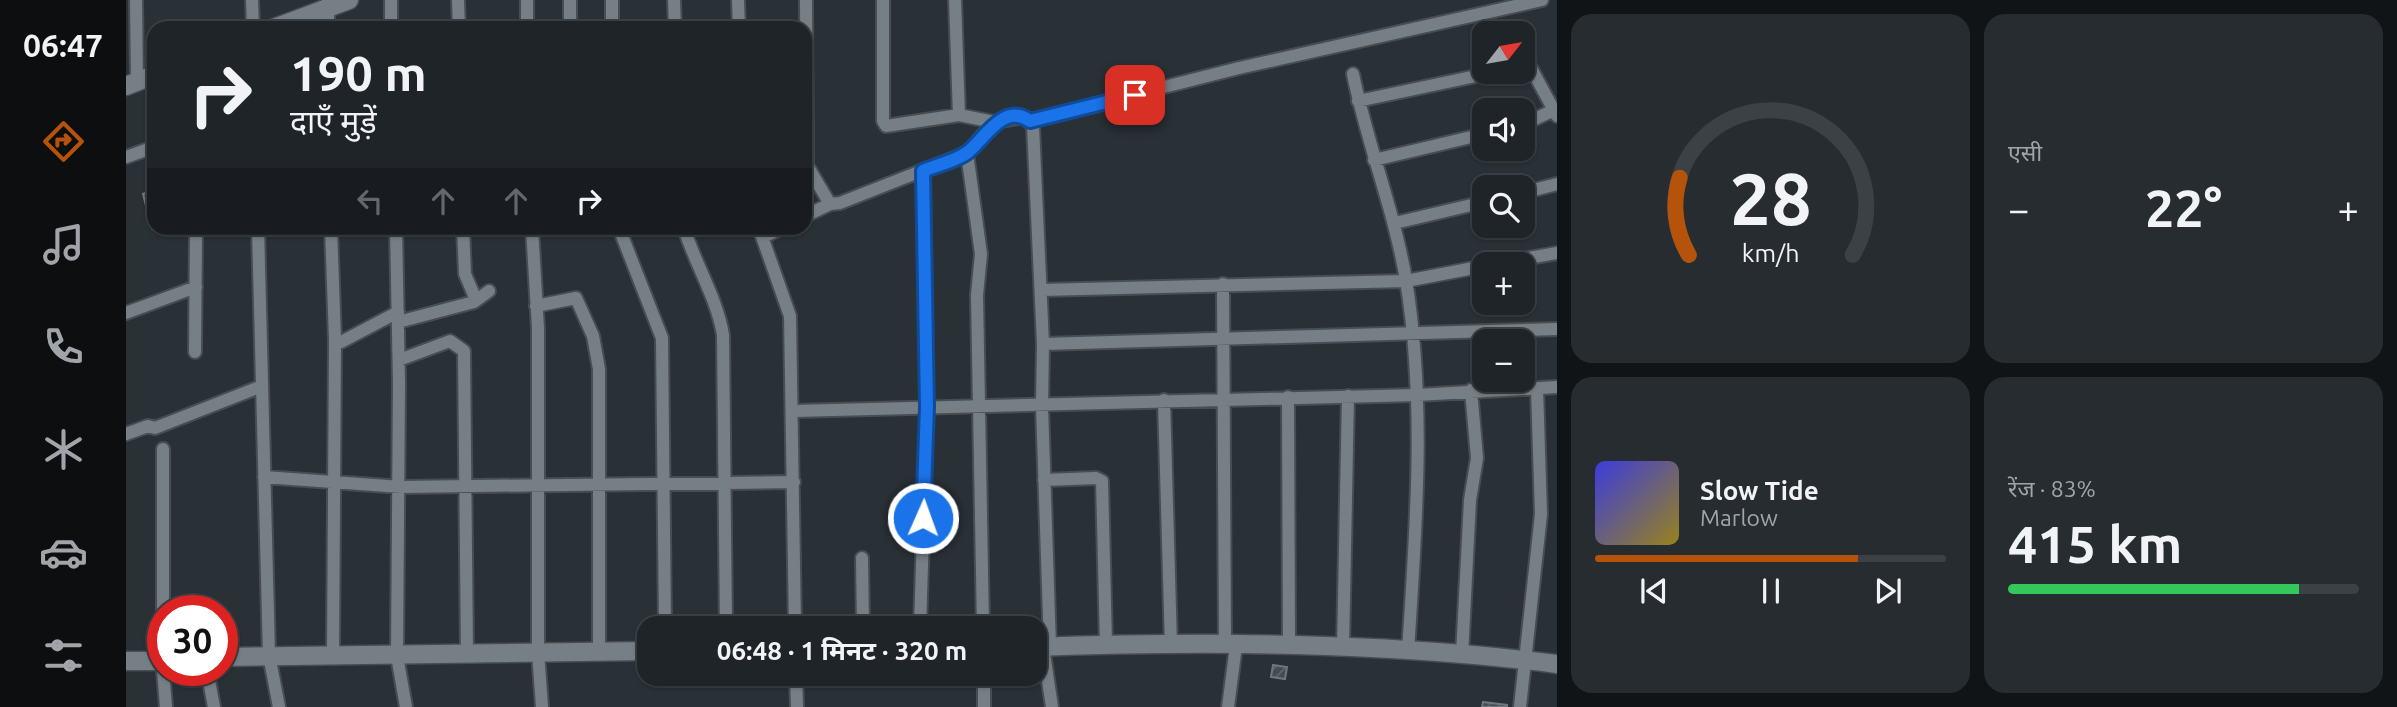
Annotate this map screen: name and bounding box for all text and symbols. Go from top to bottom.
north arrow [1472,21,1535,84]
map controls [1472,21,1535,392]
text: 06:47 [23,27,103,63]
text: 190 m [290,45,427,100]
icon: right [175,49,266,140]
pin [1105,65,1165,125]
icon: arrive [1116,76,1154,114]
button: sound [1472,98,1535,161]
text: दाएँ मुड़ें [290,103,377,139]
icon: directions [39,117,88,166]
text: एसी [2008,140,2042,165]
text: 28 [1729,157,1812,239]
button: search [1472,175,1535,238]
text: 22° [2145,179,2222,237]
icon: left [351,182,389,220]
icon: ahead [424,182,462,220]
icon: ahead [497,182,535,220]
icon: right [570,182,608,220]
text: − [2008,188,2029,230]
text: + [2338,188,2359,230]
icon: music [39,220,88,269]
text: km/h [1742,238,1799,266]
button: + [1472,252,1535,315]
icon: phone [39,322,88,371]
button: − [1472,329,1535,392]
icon: climate [39,425,88,474]
text: Slow Tide [1700,476,1819,505]
text: रेंज · 83% [2008,476,2096,501]
position arrow [886,481,960,555]
text: Marlow [1700,505,1778,530]
text: 415 km [2008,515,2182,573]
icon: car [39,528,88,577]
icon: previous [1635,572,1673,610]
icon: pause [1752,572,1790,610]
icon: next [1869,572,1907,610]
speed limit sign: 30 [147,595,238,686]
icon: filters [39,631,88,680]
text: 06:48 · 1 मिनट · 320 m [717,636,967,665]

